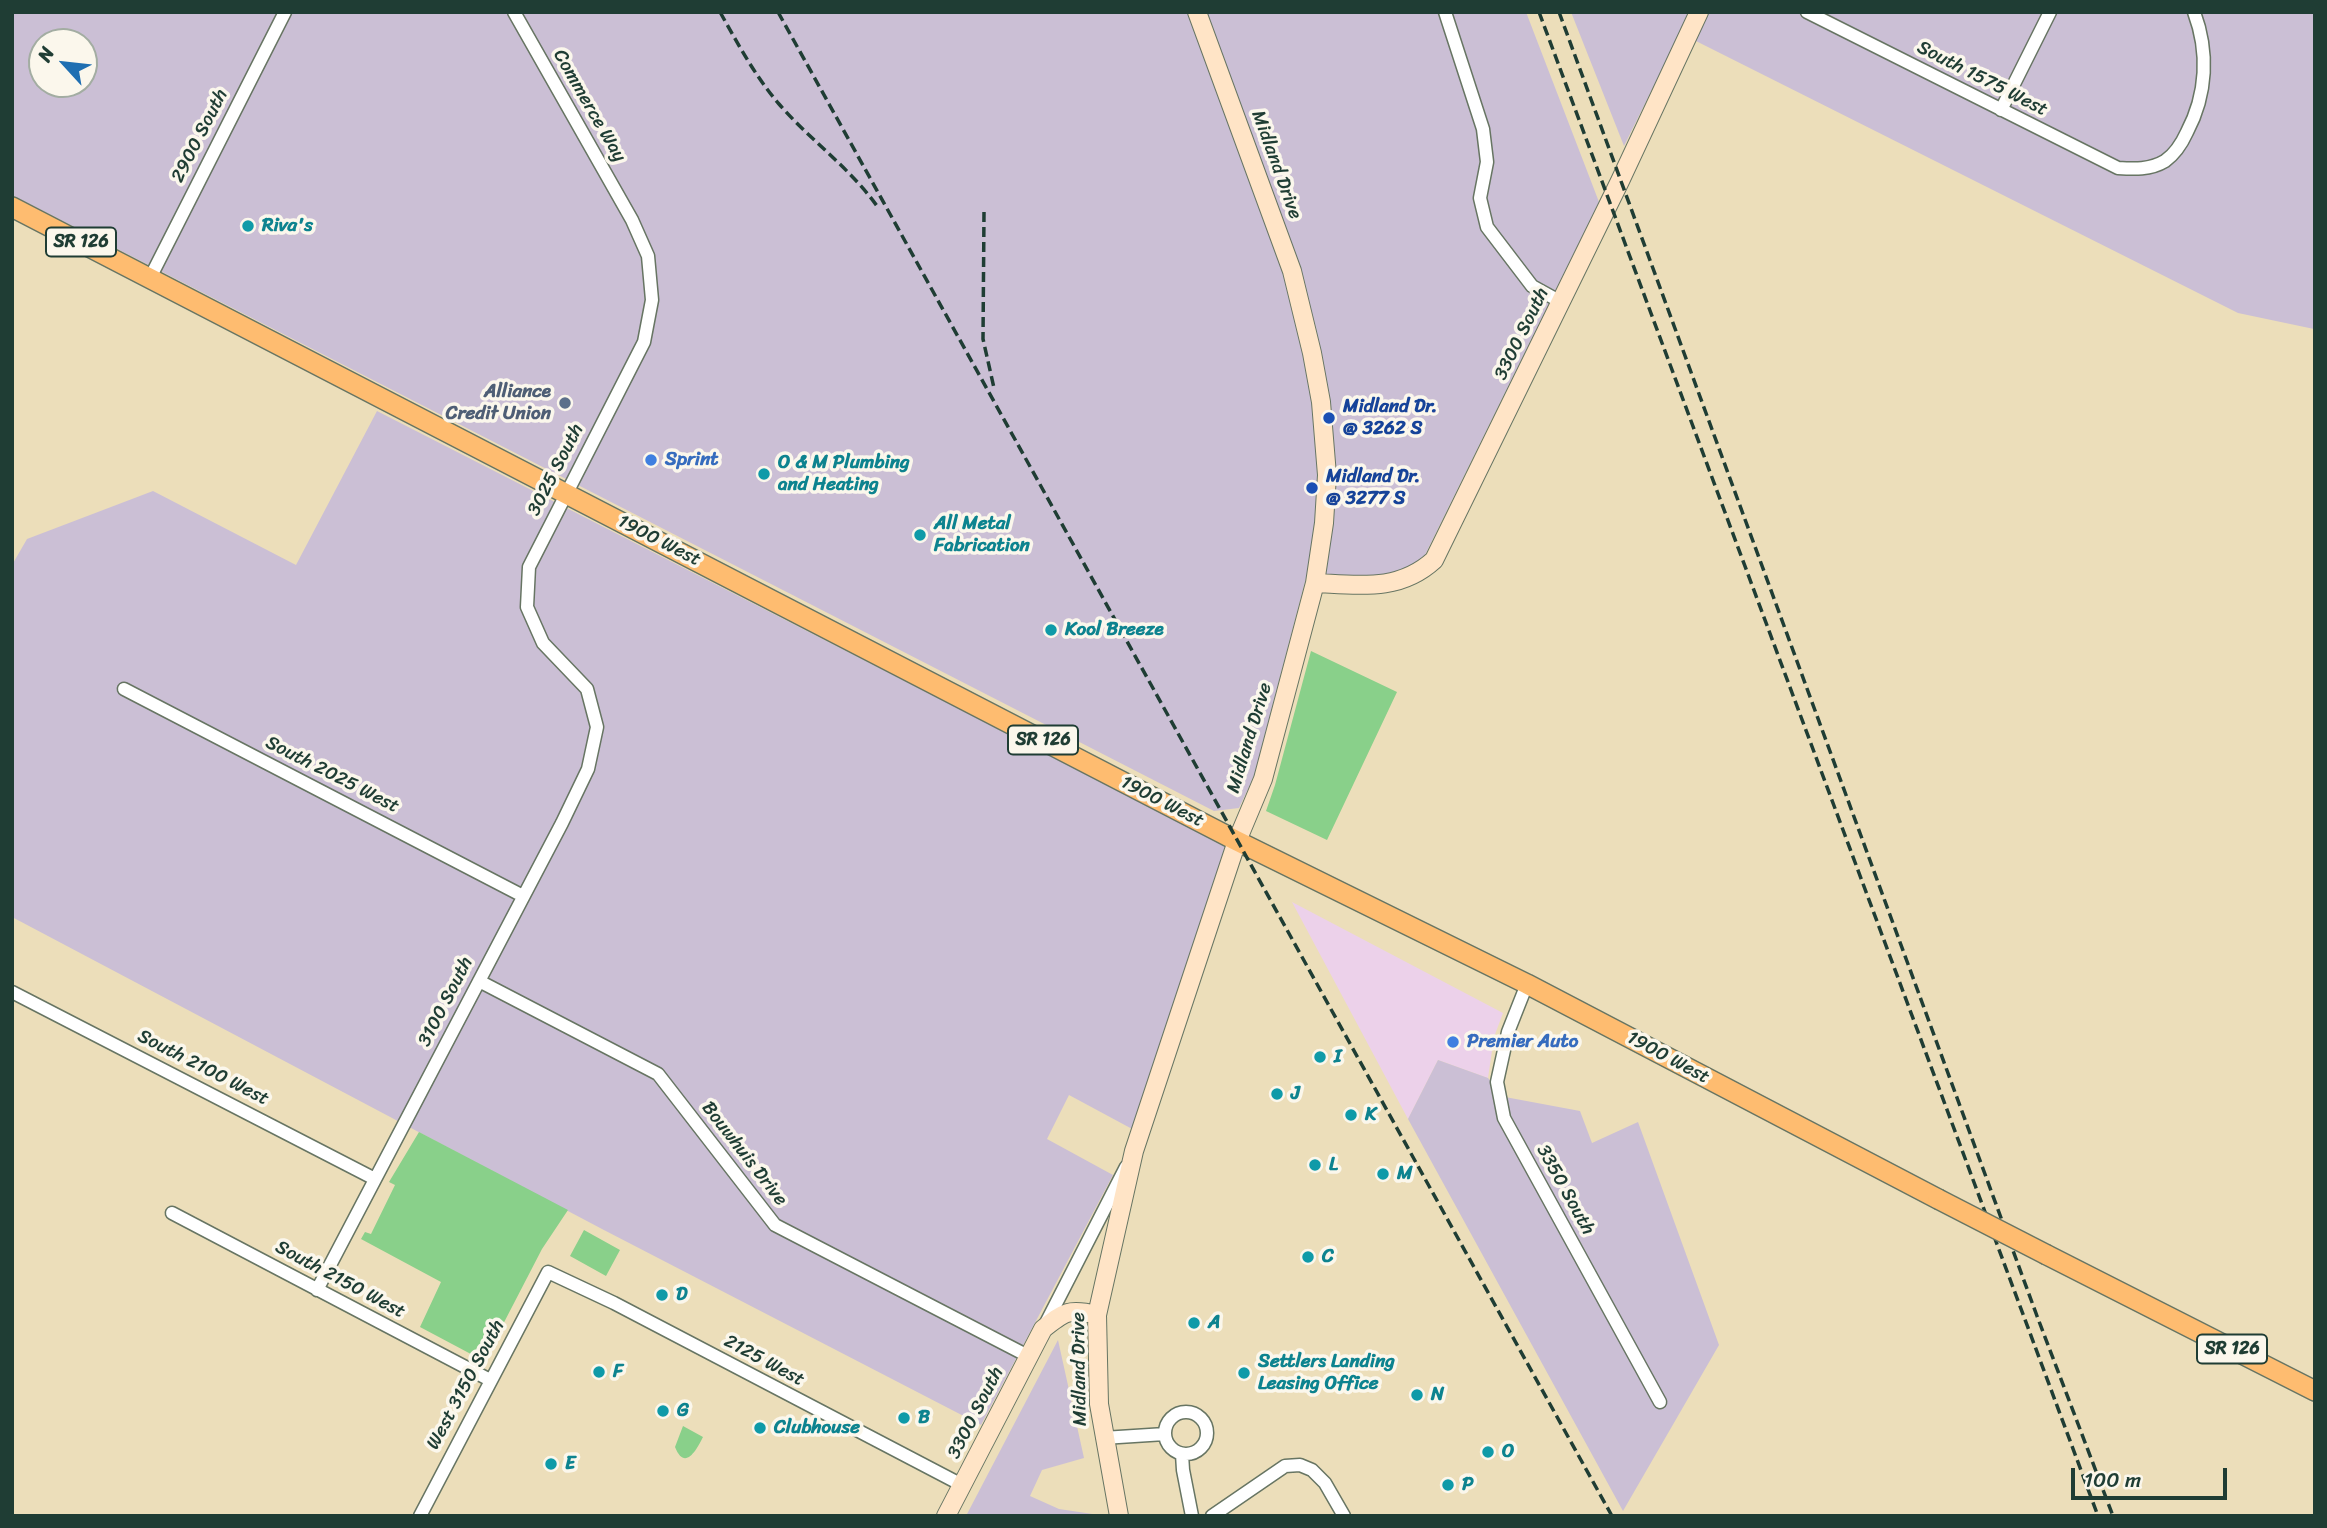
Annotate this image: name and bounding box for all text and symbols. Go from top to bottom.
north arrow [28,28,98,98]
street label: South 1575 West [1913,36,2051,122]
text: N [28,41,63,68]
street label: Commerce Way [548,46,630,166]
street label: 2900 South [167,86,233,186]
street label: Midland Drive [1246,108,1306,222]
place label: Riva's [262,215,313,237]
marker: Riva's [240,218,256,234]
road number: SR 126 [46,228,116,256]
street label: 3300 South [1490,284,1554,384]
place label: Alliance Credit Union [446,381,551,425]
marker: Alliance Credit Union [557,395,573,411]
place label: Midland Dr. @ 3262 S [1343,396,1437,440]
marker: Midland Dr. @ 3262 S [1321,410,1337,426]
street label: 3025 South [523,420,589,520]
place label: Sprint [665,449,719,471]
marker: Sprint [643,452,659,468]
place label: O & M Plumbing and Heating [778,452,910,496]
marker: O & M Plumbing and Heating [756,466,772,482]
place label: Midland Dr. @ 3277 S [1326,466,1420,510]
marker: Midland Dr. @ 3277 S [1304,480,1320,496]
street label: 1900 West [614,510,704,572]
place label: All Metal Fabrication [934,513,1030,557]
marker: All Metal Fabrication [912,527,928,543]
place label: Kool Breeze [1065,619,1164,641]
marker: Kool Breeze [1043,622,1059,638]
street label: Midland Drive [1222,680,1278,796]
road number: SR 126 [1008,726,1078,754]
street label: South 2025 West [261,731,403,819]
street label: 1900 West [1117,771,1207,833]
street label: 3100 South [414,953,478,1051]
street label: South 2100 West [133,1025,273,1111]
street label: 1900 West [1623,1027,1713,1089]
place label: Premier Auto [1467,1031,1578,1053]
marker: Premier Auto [1445,1034,1461,1050]
place label: I [1334,1046,1342,1068]
marker: I [1312,1049,1328,1065]
place label: J [1291,1083,1300,1105]
marker: J [1269,1086,1285,1102]
street label: Bouwhuis Drive [696,1097,792,1211]
place label: K [1365,1104,1377,1126]
marker: K [1343,1107,1359,1123]
street label: 3350 South [1531,1141,1599,1239]
place label: L [1329,1154,1338,1176]
marker: L [1307,1157,1323,1173]
place label: M [1397,1163,1413,1185]
marker: M [1375,1166,1391,1182]
street label: South 2150 West [271,1236,409,1324]
place label: C [1322,1246,1334,1268]
marker: C [1300,1249,1316,1265]
place label: D [676,1284,687,1306]
marker: D [654,1287,670,1303]
street label: Midland Drive [1068,1312,1092,1426]
place label: A [1208,1312,1220,1334]
marker: A [1186,1315,1202,1331]
street label: West 3150 South [422,1316,510,1454]
street label: 2125 West [720,1330,808,1392]
road number: SR 126 [2197,1334,2267,1364]
place label: Settlers Landing Leasing Office [1258,1351,1395,1395]
place label: F [613,1361,623,1383]
street label: 3300 South [943,1363,1009,1463]
marker: F [591,1364,607,1380]
marker: Settlers Landing Leasing Office [1236,1365,1252,1381]
place label: N [1431,1384,1444,1406]
marker: N [1409,1387,1425,1403]
place label: G [677,1400,689,1422]
marker: G [655,1403,671,1419]
place label: B [918,1407,930,1429]
marker: B [896,1410,912,1426]
place label: Clubhouse [774,1417,860,1439]
marker: Clubhouse [752,1420,768,1436]
place label: O [1502,1441,1514,1463]
marker: O [1480,1444,1496,1460]
place label: E [565,1453,576,1475]
scale bar [2075,1454,2231,1498]
marker: E [543,1456,559,1472]
text: 100 m [2084,1461,2141,1499]
place label: P [1462,1474,1474,1496]
marker: P [1440,1477,1456,1493]

